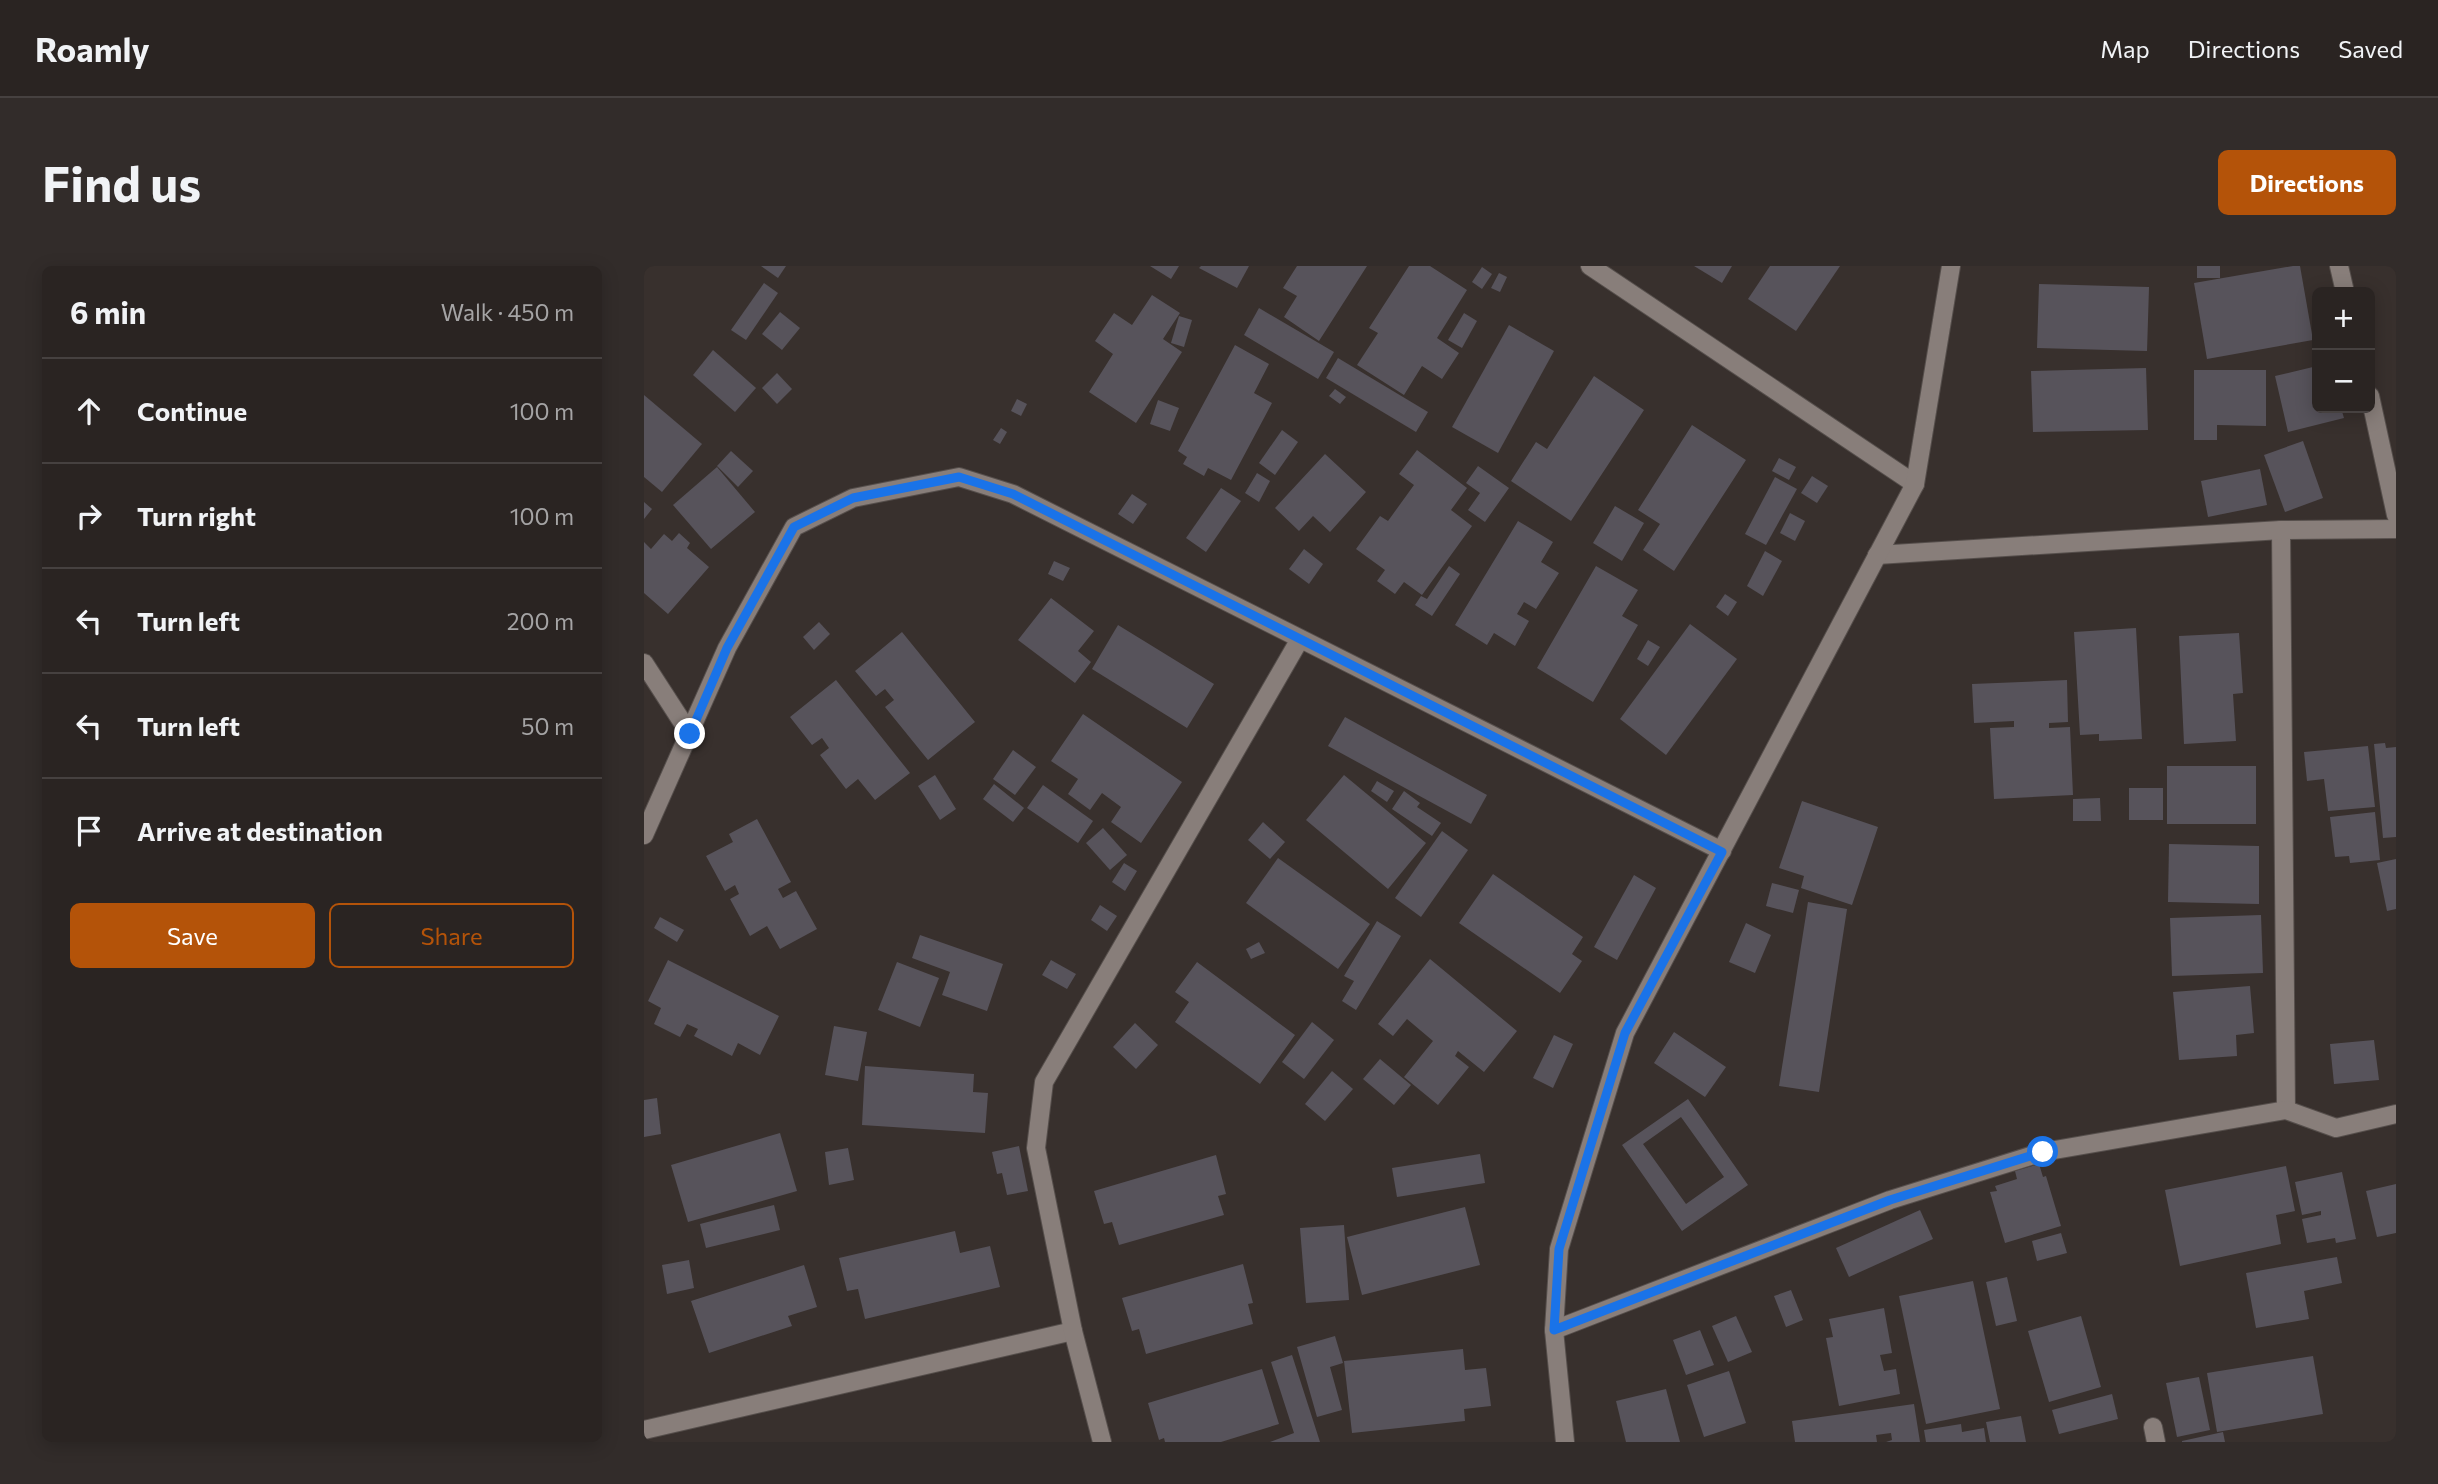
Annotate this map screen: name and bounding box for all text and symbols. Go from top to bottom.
text: Roamly [35,28,150,69]
text: Map [2100,34,2150,63]
text: Directions [2188,34,2300,63]
text: Saved [2338,34,2403,63]
button: Directions [2218,150,2396,215]
text: Find us [42,152,201,212]
map controls [2312,287,2375,413]
button: + [2312,287,2375,350]
text: 6 min [70,293,146,330]
text: Walk · 450 m [441,298,574,326]
button: − [2312,350,2375,413]
icon: ahead [70,392,108,430]
text: Continue [137,395,247,426]
text: 100 m [510,397,574,425]
icon: right [70,497,108,535]
text: Turn right [137,500,256,531]
text: 100 m [510,502,574,530]
icon: left [70,602,108,640]
text: Turn left [137,605,240,636]
text: 200 m [507,607,574,635]
icon: left [70,707,108,745]
text: Turn left [137,710,240,741]
text: 50 m [521,712,574,740]
route end [674,718,705,749]
icon: arrive [70,812,108,850]
text: Arrive at destination [137,815,383,846]
button: Save [70,903,315,968]
button: Share [329,903,574,968]
route start [2027,1136,2058,1167]

